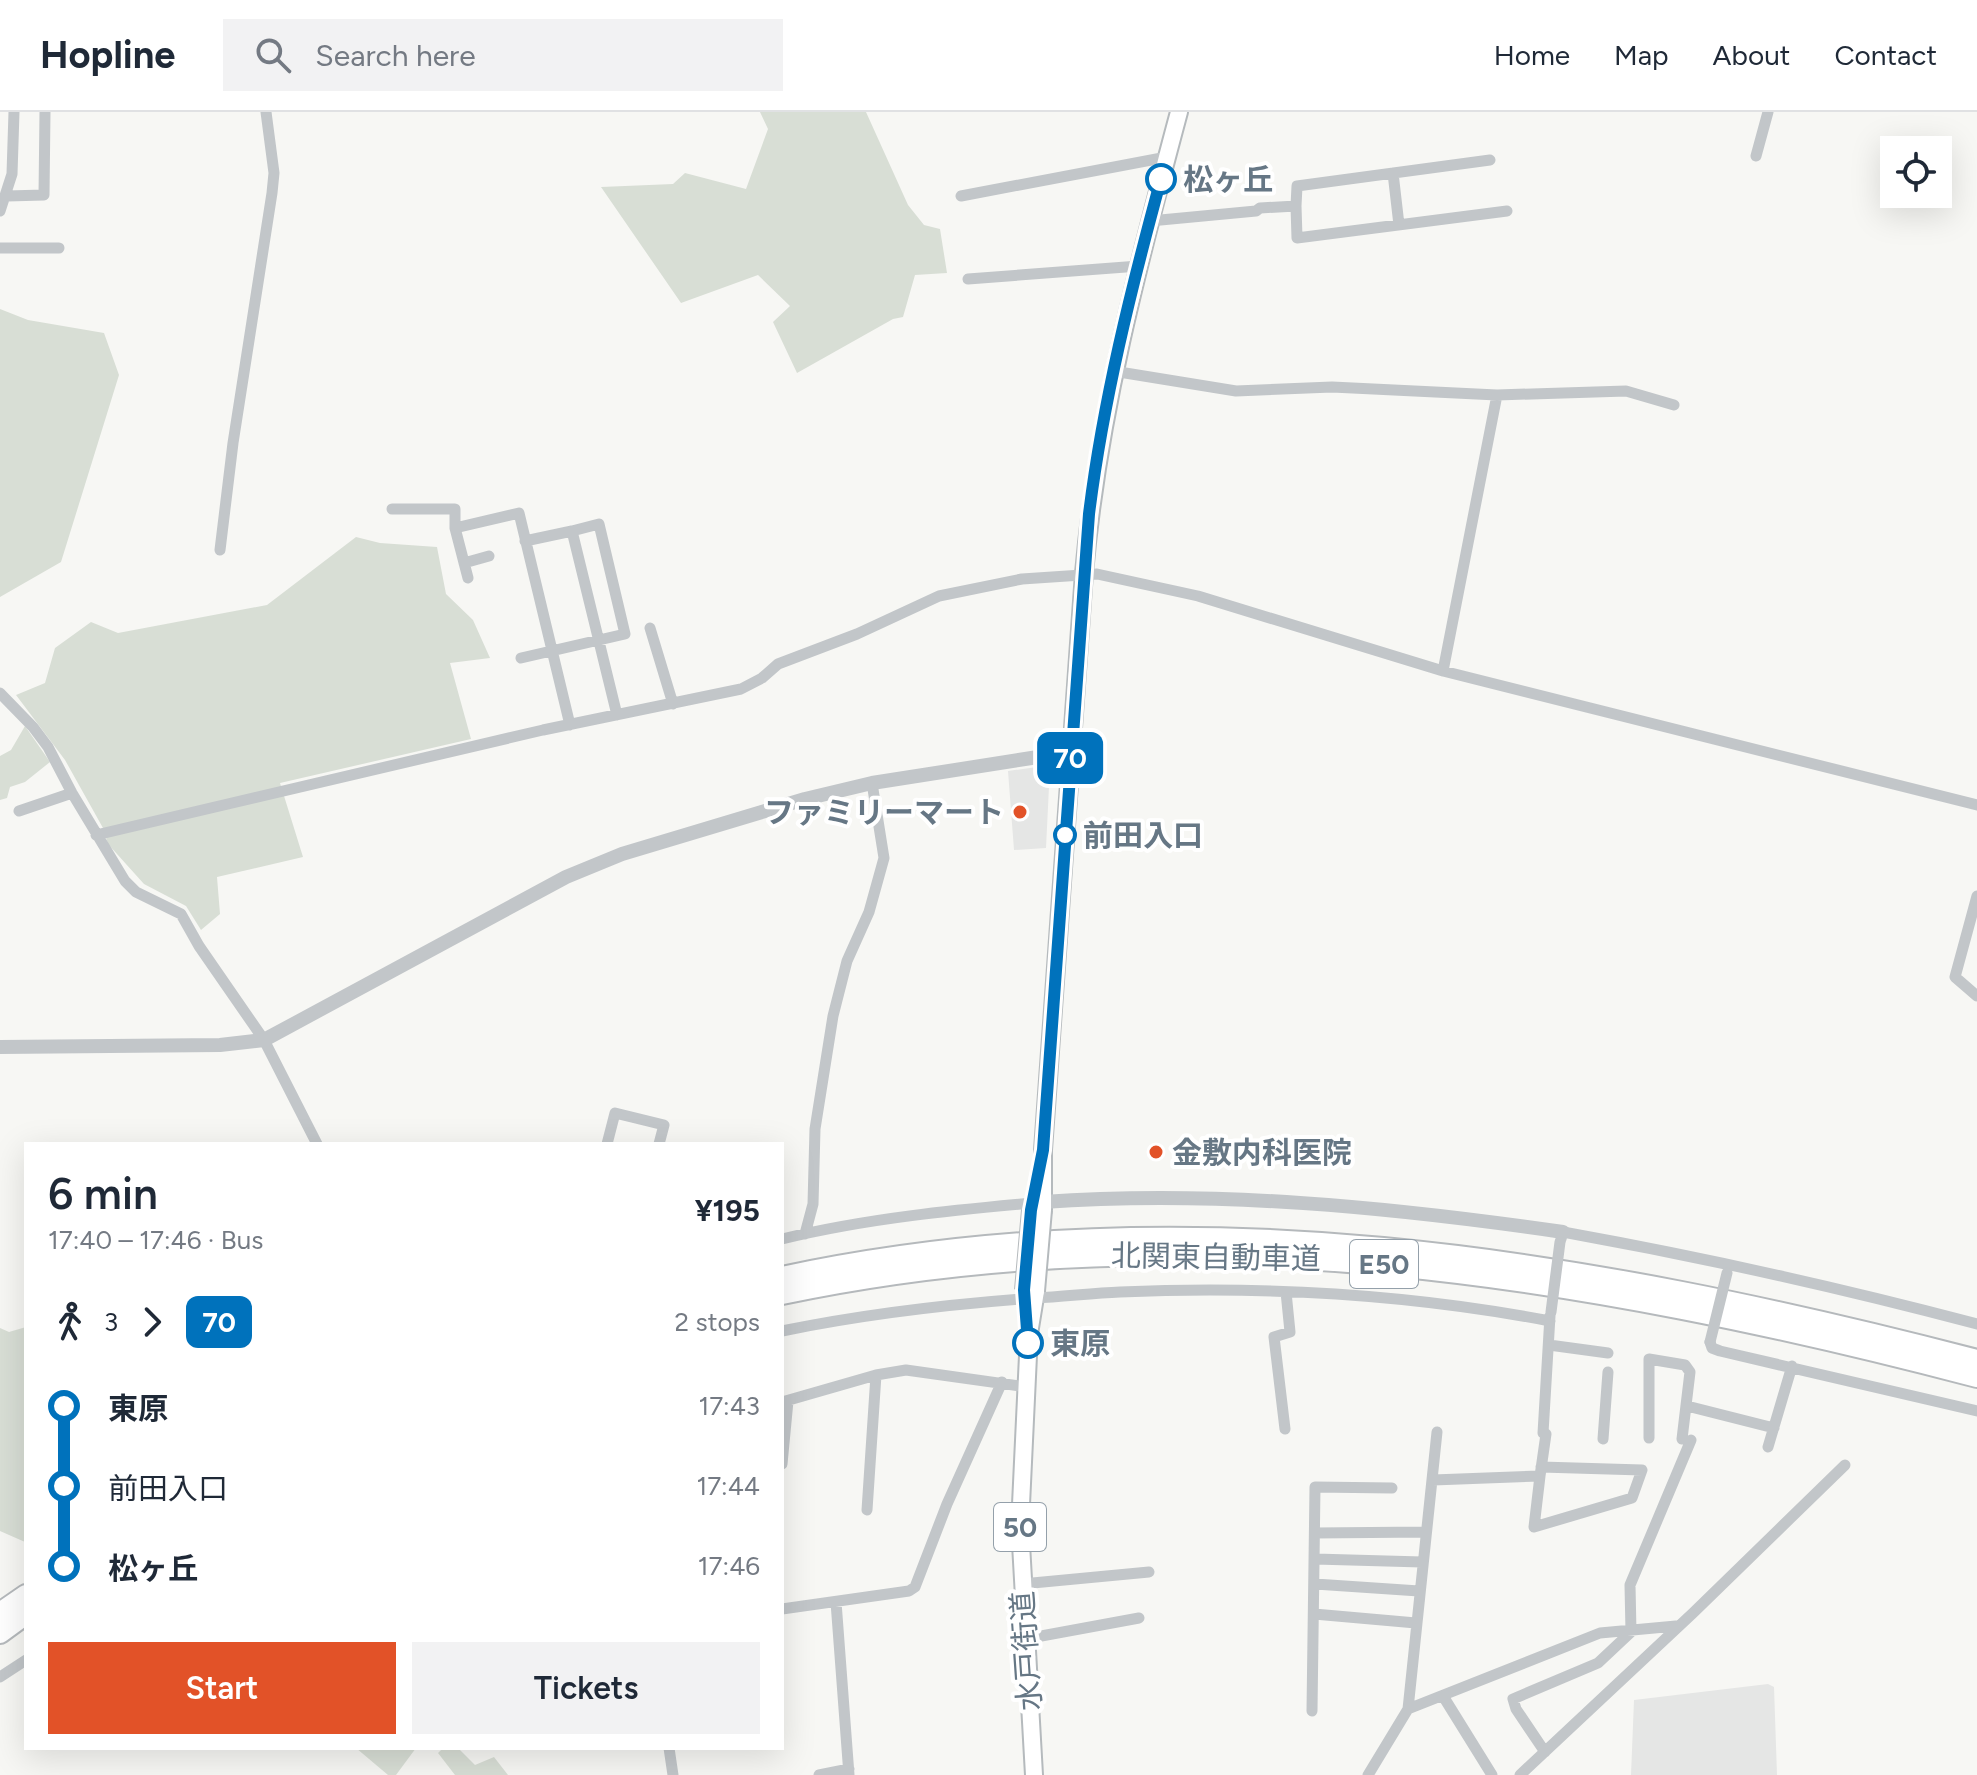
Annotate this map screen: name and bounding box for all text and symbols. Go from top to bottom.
search box [223,19,783,91]
text: Hopline [40,32,175,78]
icon: search [251,33,295,77]
text: Search here [315,37,476,74]
text: Home [1494,38,1570,72]
text: Map [1614,38,1669,72]
text: About [1713,38,1790,72]
text: Contact [1834,38,1937,72]
map controls [1880,136,1952,208]
button: locate [1880,136,1952,208]
place label: 松ヶ丘 [1183,161,1273,198]
marker: 松ヶ丘 [1146,164,1176,194]
line badge: 70 [1034,732,1106,784]
text: 70 [1053,741,1087,775]
place label: ファミリーマート [764,794,1004,831]
marker: ファミリーマート [1011,803,1029,821]
place label: 前田入口 [1083,817,1203,854]
marker: 前田入口 [1054,824,1076,846]
place label: 金敷内科医院 [1172,1134,1352,1171]
marker: 金敷内科医院 [1147,1143,1165,1161]
text: 6 min [48,1167,158,1220]
text: ¥195 [695,1192,760,1229]
text: 17:40 – 17:46 · Bus [48,1224,263,1256]
street label: 北関東自動車道 [1111,1237,1321,1277]
road number: E50 [1350,1240,1418,1288]
icon: walk [48,1300,92,1344]
icon: forward [130,1300,174,1344]
text: 70 [202,1305,236,1339]
text: 3 [104,1306,118,1338]
text: 2 stops [675,1306,760,1338]
place label: 東原 [1050,1325,1110,1362]
marker: 東原 [1013,1328,1043,1358]
text: 東原 [108,1390,168,1427]
text: 17:43 [698,1390,760,1422]
text: 前田入口 [108,1470,228,1507]
text: 17:44 [696,1470,760,1502]
road number: 50 [994,1503,1046,1551]
text: 松ヶ丘 [108,1550,198,1587]
text: 17:46 [698,1550,760,1582]
street label: 水戸街道 [1003,1590,1049,1712]
button: Start [48,1642,396,1734]
button: Tickets [412,1642,760,1734]

